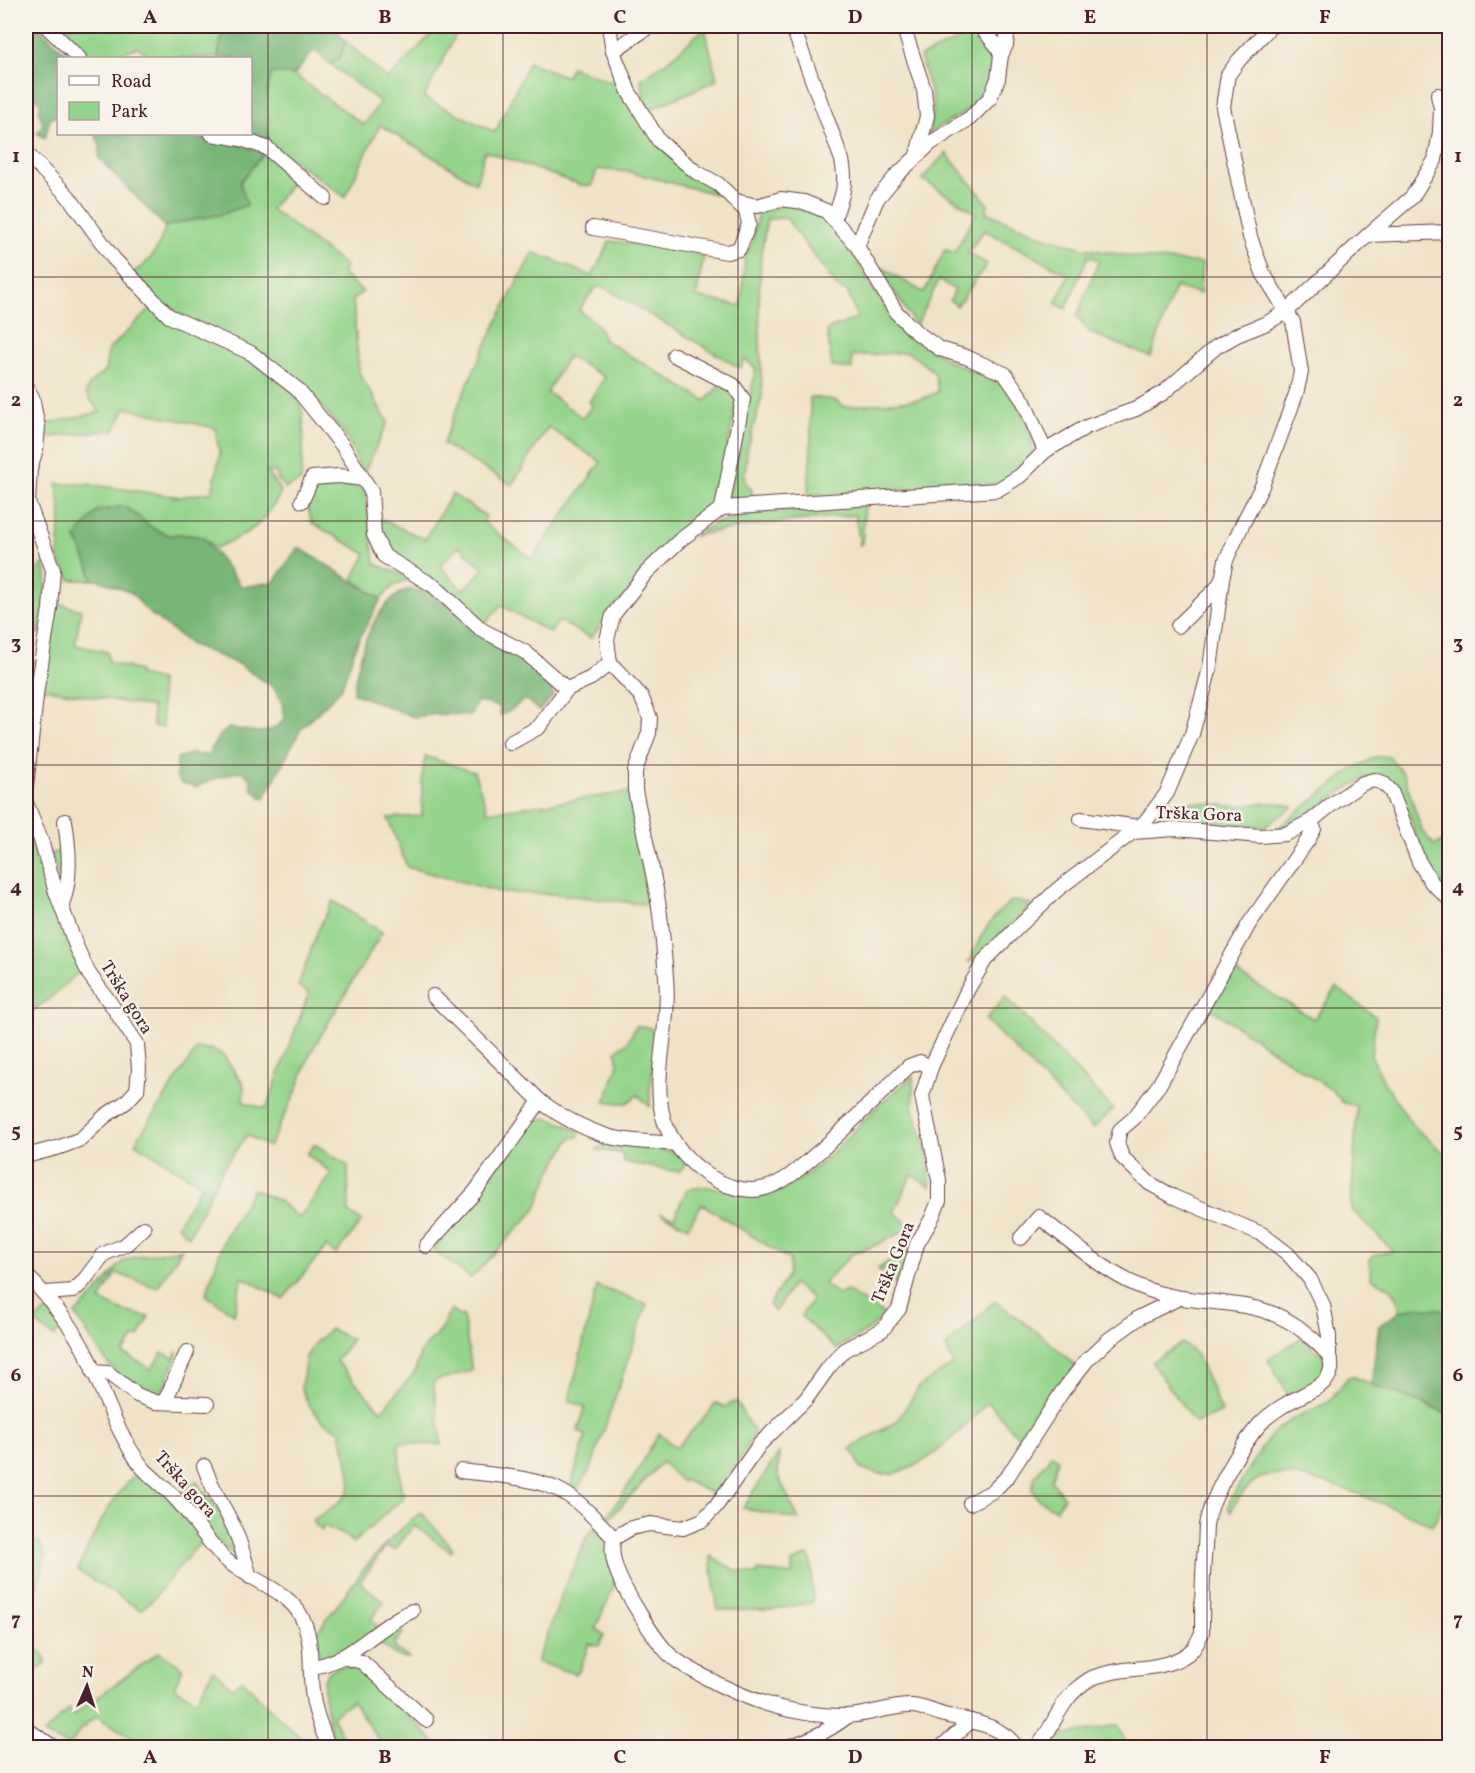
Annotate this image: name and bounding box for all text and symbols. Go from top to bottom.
text: A [143,4,157,32]
text: B [378,4,392,32]
text: C [614,4,627,32]
text: D [848,4,862,32]
text: E [1084,4,1096,32]
text: F [1319,4,1331,32]
legend [57,57,252,135]
text: Road [111,70,152,95]
text: Park [111,100,148,125]
text: 1 [12,143,20,171]
text: 1 [1454,143,1462,171]
text: 2 [11,387,21,415]
text: 2 [1453,387,1463,415]
text: 3 [11,630,21,658]
text: 3 [1453,630,1463,658]
street label: Trška Gora [1155,801,1243,829]
text: 4 [10,874,22,902]
text: 4 [1452,874,1464,902]
street label: Trška gora [93,956,159,1040]
text: 5 [11,1118,21,1146]
text: 5 [1453,1118,1463,1146]
street label: Trška Gora [866,1218,922,1308]
text: 6 [11,1362,22,1390]
text: 6 [1453,1362,1464,1390]
street label: Trška gora [148,1446,222,1524]
text: 7 [11,1606,21,1634]
text: 7 [1453,1606,1463,1634]
north arrow [57,1656,117,1716]
text: N [81,1662,94,1684]
text: A [143,1744,157,1772]
text: B [378,1744,392,1772]
text: C [614,1744,627,1772]
text: D [848,1744,862,1772]
text: E [1084,1744,1096,1772]
text: F [1319,1744,1331,1772]

